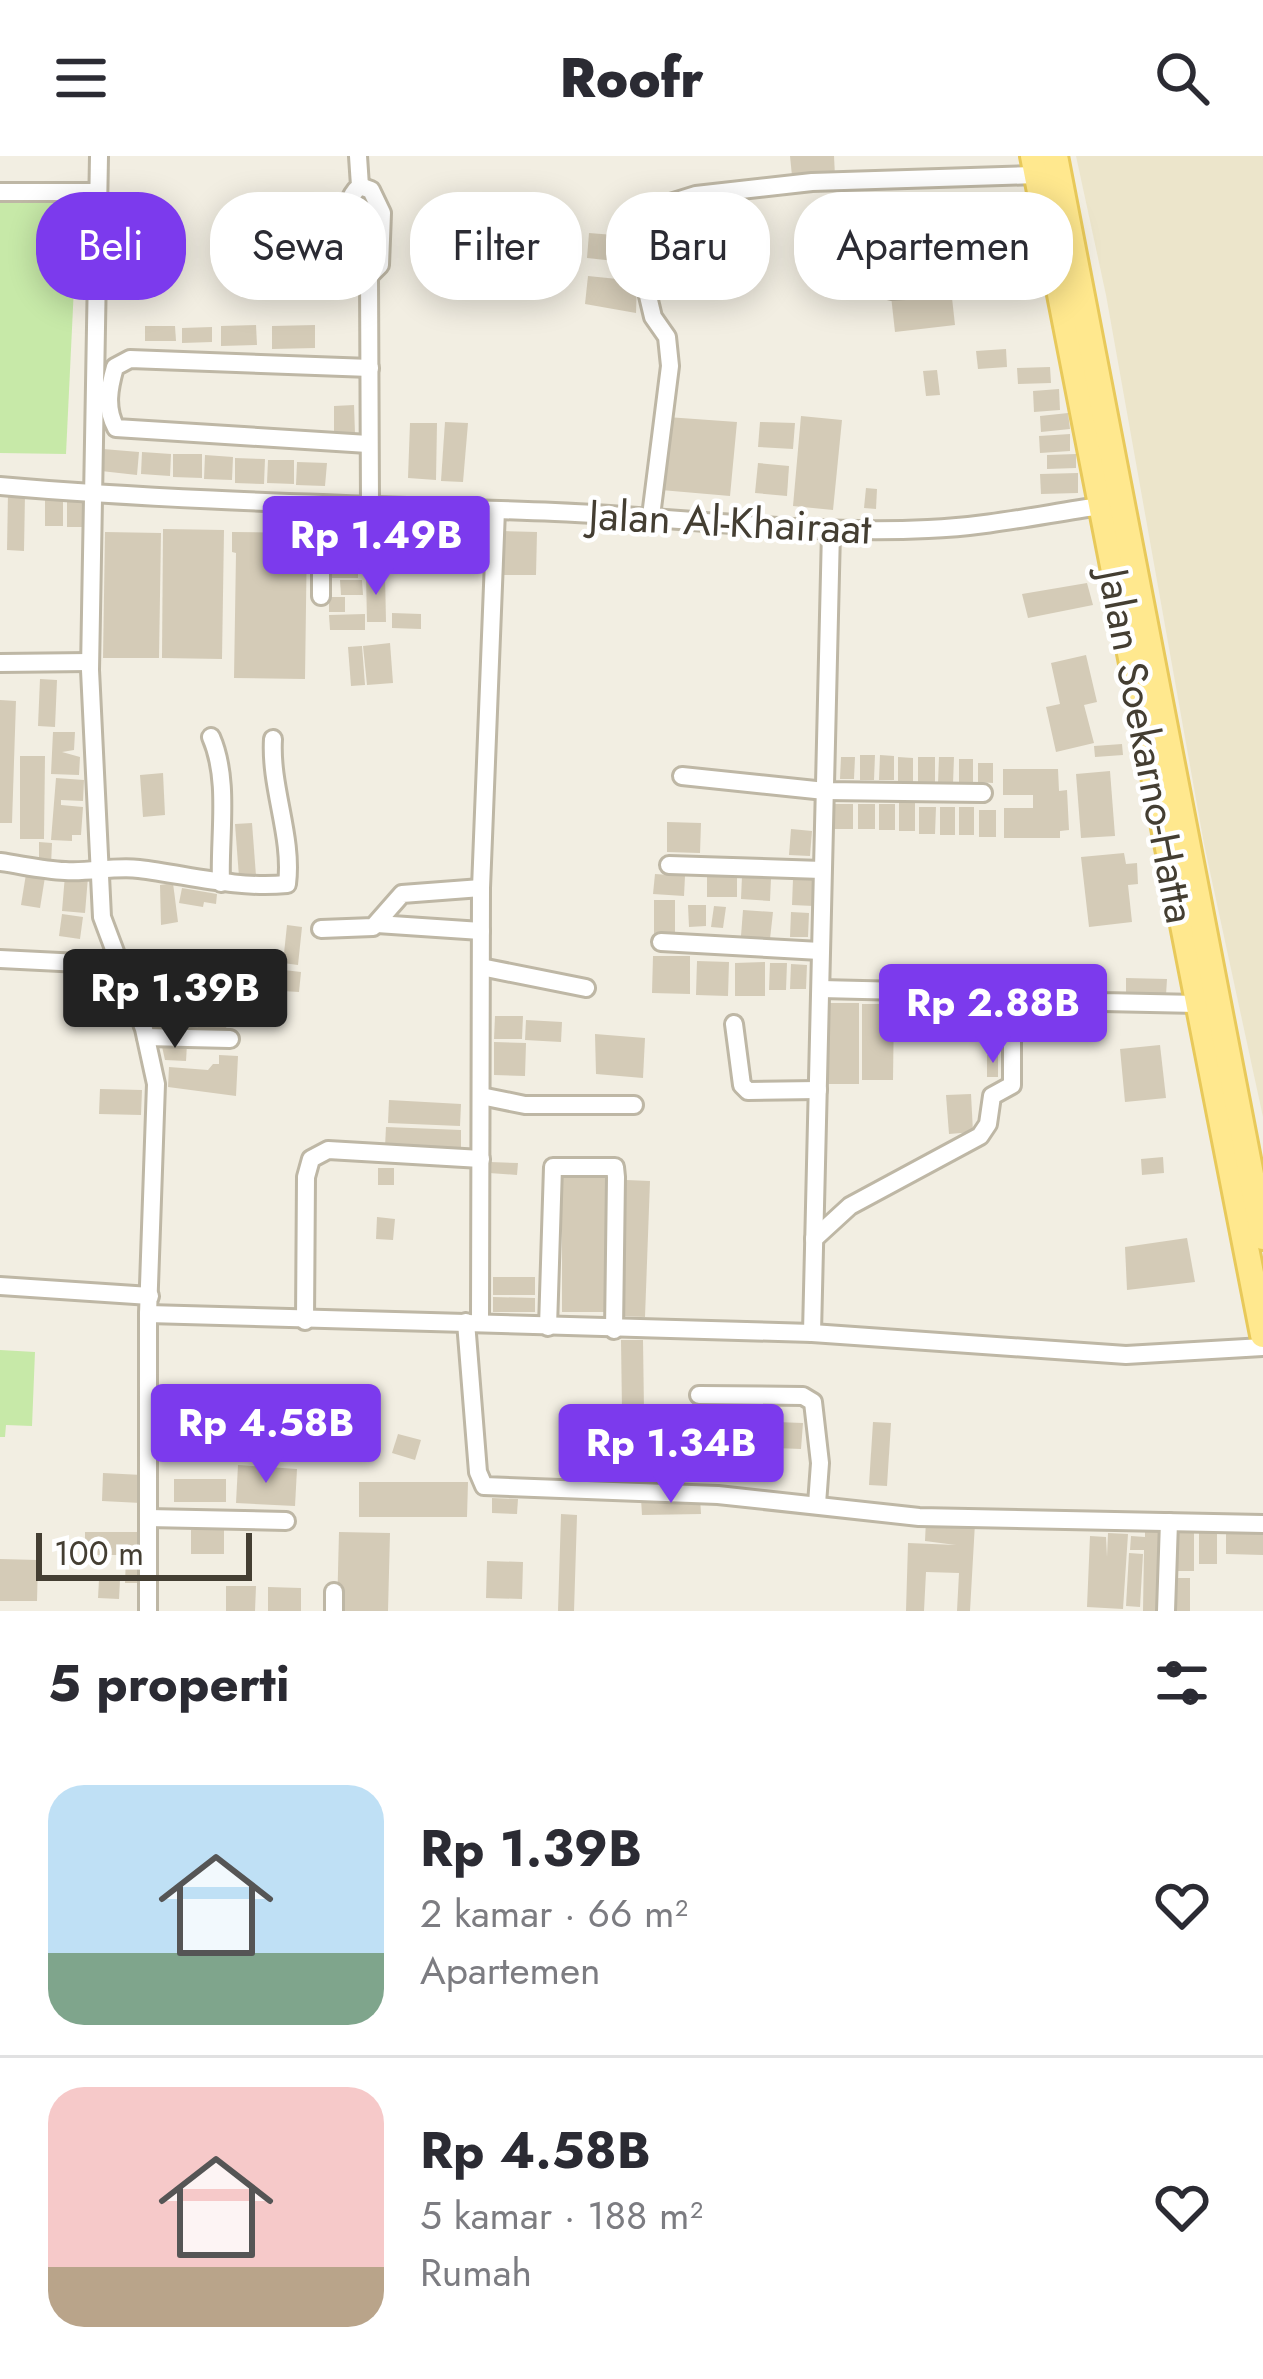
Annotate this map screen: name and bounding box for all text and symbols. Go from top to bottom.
text: Roofr [559,39,704,117]
icon: menu [48,45,114,111]
icon: search [1149,45,1215,111]
chip: Beli [36,192,186,300]
chip: Sewa [210,192,386,300]
chip: Filter [410,192,582,300]
chip: Baru [606,192,770,300]
chip: Apartemen [794,192,1073,300]
street label: Jalan Al-Khairaat [582,484,873,560]
pin: Rp 1.49B [252,496,500,598]
text: Rp 1.49B [290,506,462,563]
street label: Jalan Soekarno-Hatta [1082,559,1211,928]
pin: Rp 1.39B [51,949,299,1051]
text: Rp 1.39B [90,959,260,1016]
pin: Rp 2.88B [869,964,1117,1066]
text: Rp 2.88B [906,974,1080,1031]
pin: Rp 4.58B [142,1384,390,1486]
text: Rp 4.58B [178,1394,354,1451]
pin: Rp 1.34B [547,1404,795,1506]
text: Rp 1.34B [586,1414,756,1471]
scale bar [36,1527,252,1580]
text: 100 m [54,1530,144,1577]
text: 5 properti [48,1646,290,1720]
icon: filters [1149,1650,1215,1716]
text: Rp 1.39B [420,1811,642,1885]
icon: home [144,1833,288,1977]
icon: heart [1149,1872,1215,1938]
text: 2 kamar · 66 m² [420,1885,688,1942]
text: Apartemen [420,1942,601,1999]
text: Rp 4.58B [420,2113,651,2187]
icon: home [144,2135,288,2279]
icon: heart [1149,2174,1215,2240]
text: 5 kamar · 188 m² [420,2187,703,2244]
text: Rumah [420,2244,532,2301]

